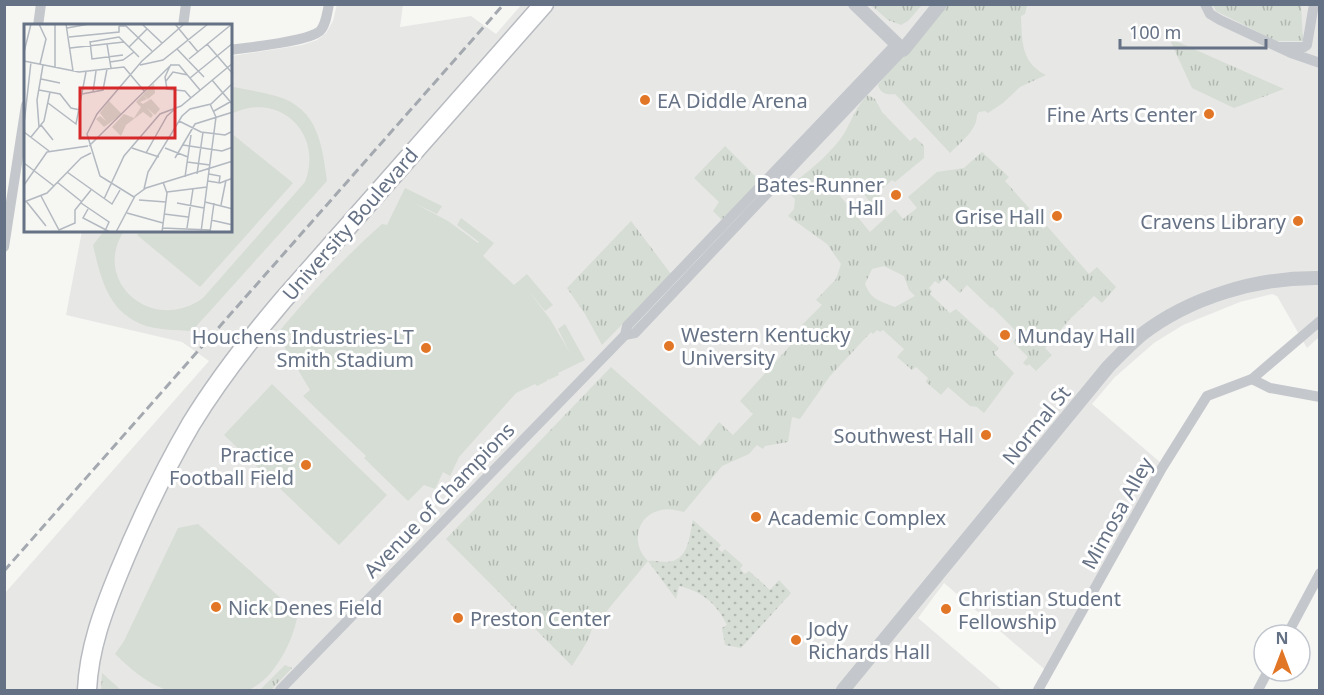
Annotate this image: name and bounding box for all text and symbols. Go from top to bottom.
scale bar [1120,12,1266,50]
text: 100 m [1129,20,1181,44]
inset map [24,24,232,232]
place label: EA Diddle Arena [657,87,808,114]
marker: EA Diddle Arena [638,93,652,107]
place label: Fine Arts Center [1047,101,1197,128]
marker: Fine Arts Center [1202,107,1216,121]
street label: University Boulevard [276,142,424,306]
place label: Bates-Runner Hall [756,171,884,221]
marker: Bates-Runner Hall [889,188,903,202]
place label: Grise Hall [955,203,1045,230]
place label: Cravens Library [1140,208,1287,235]
marker: Grise Hall [1050,209,1064,223]
marker: Cravens Library [1291,214,1305,228]
place label: Western Kentucky University [681,321,851,371]
place label: Munday Hall [1017,322,1135,349]
place label: Houchens Industries-LT Smith Stadium [192,323,414,373]
marker: Munday Hall [998,328,1012,342]
marker: Western Kentucky University [662,339,676,353]
marker: Houchens Industries-LT Smith Stadium [419,341,433,355]
street label: Normal St [996,380,1076,470]
street label: Avenue of Champions [358,417,520,583]
place label: Southwest Hall [834,422,974,449]
marker: Southwest Hall [979,428,993,442]
place label: Practice Football Field [169,441,294,491]
street label: Mimosa Alley [1075,451,1159,574]
marker: Practice Football Field [299,458,313,472]
place label: Academic Complex [768,504,947,531]
marker: Academic Complex [749,510,763,524]
place label: Christian Student Fellowship [958,585,1121,635]
place label: Nick Denes Field [228,594,382,621]
marker: Nick Denes Field [209,600,223,614]
marker: Christian Student Fellowship [939,602,953,616]
place label: Preston Center [470,605,611,632]
marker: Preston Center [451,611,465,625]
place label: Jody Richards Hall [806,615,930,665]
north arrow [1252,623,1312,683]
text: N [1275,627,1289,649]
marker: Jody Richards Hall [789,633,803,647]

